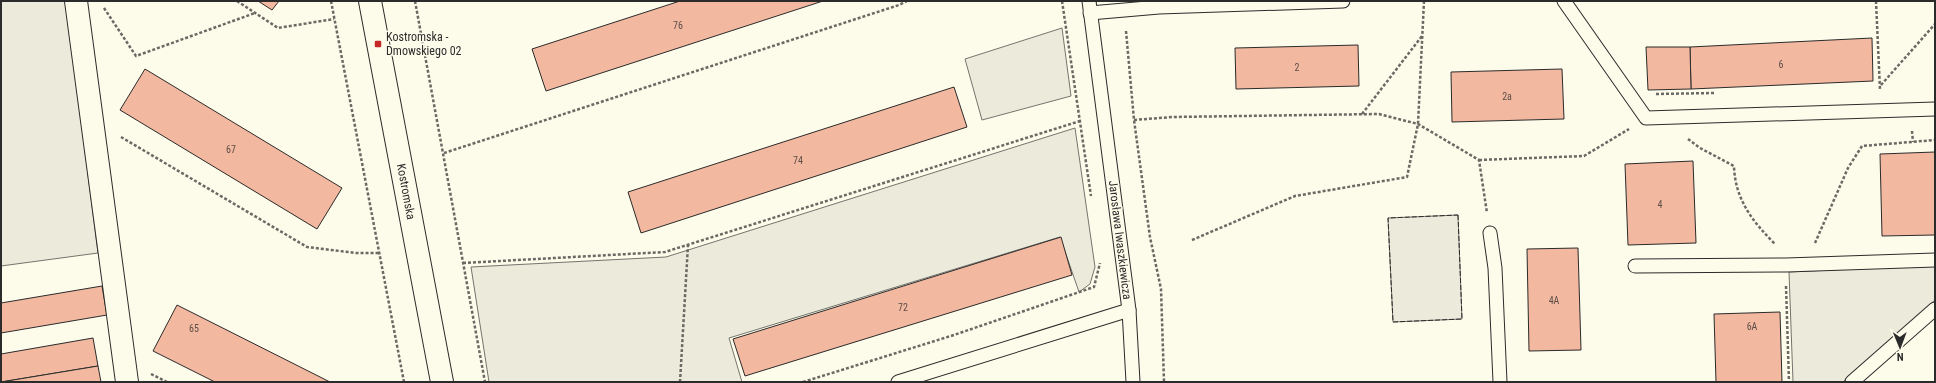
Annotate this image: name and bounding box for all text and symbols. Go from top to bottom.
house number: 76 [673,20,683,31]
place label: Kostromska - Dmowskiego 02 [386,30,462,58]
marker: Kostromska - Dmowskiego 02 [373,39,383,49]
house number: 6 [1779,59,1784,70]
house number: 2 [1295,62,1300,73]
house number: 2a [1502,91,1512,102]
house number: 67 [226,144,236,155]
house number: 74 [793,155,803,166]
street label: Kostromska [394,162,418,221]
street label: Jarosława Iwaszkiewicza [1106,180,1134,301]
house number: 4 [1658,199,1663,210]
house number: 4A [1549,295,1560,306]
house number: 72 [898,302,908,313]
house number: 6A [1747,321,1758,332]
house number: 65 [189,323,199,334]
north arrow [1880,327,1920,367]
text: N [1896,350,1904,363]

